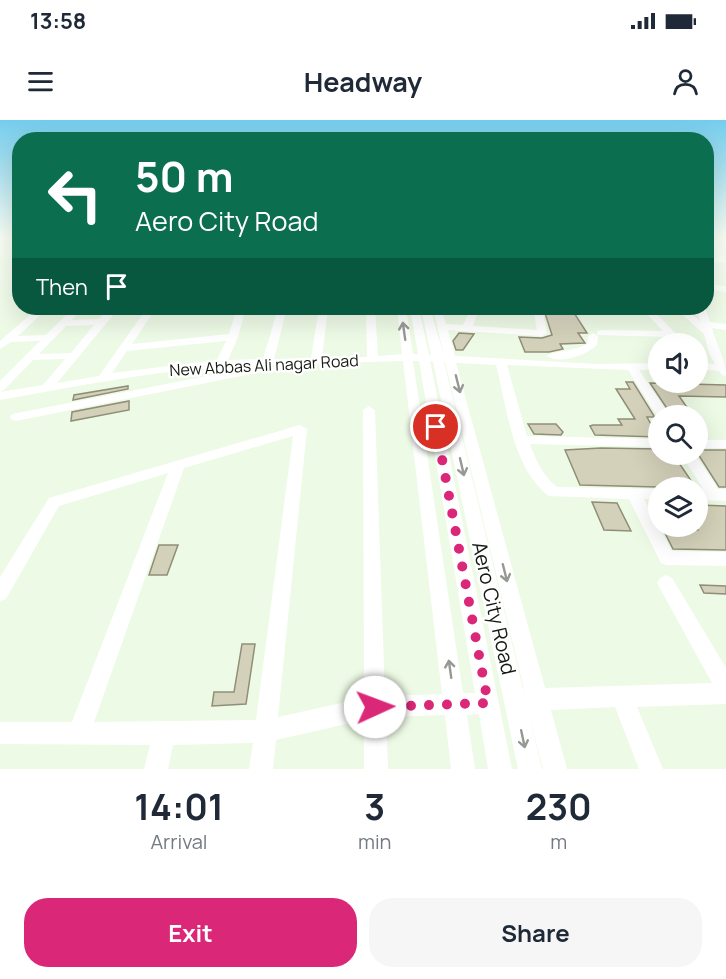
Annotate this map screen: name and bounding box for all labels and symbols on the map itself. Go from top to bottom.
one-way arrow [398,321,409,341]
street label: New Abbas Ali nagar Road [169,349,359,381]
one-way arrow [452,374,464,393]
pin [410,401,461,452]
one-way arrow [456,457,468,476]
street label: Aero City Road [466,539,523,677]
one-way arrow [500,563,512,582]
one-way arrow [444,660,455,680]
position arrow [343,675,407,739]
one-way arrow [518,729,530,748]

